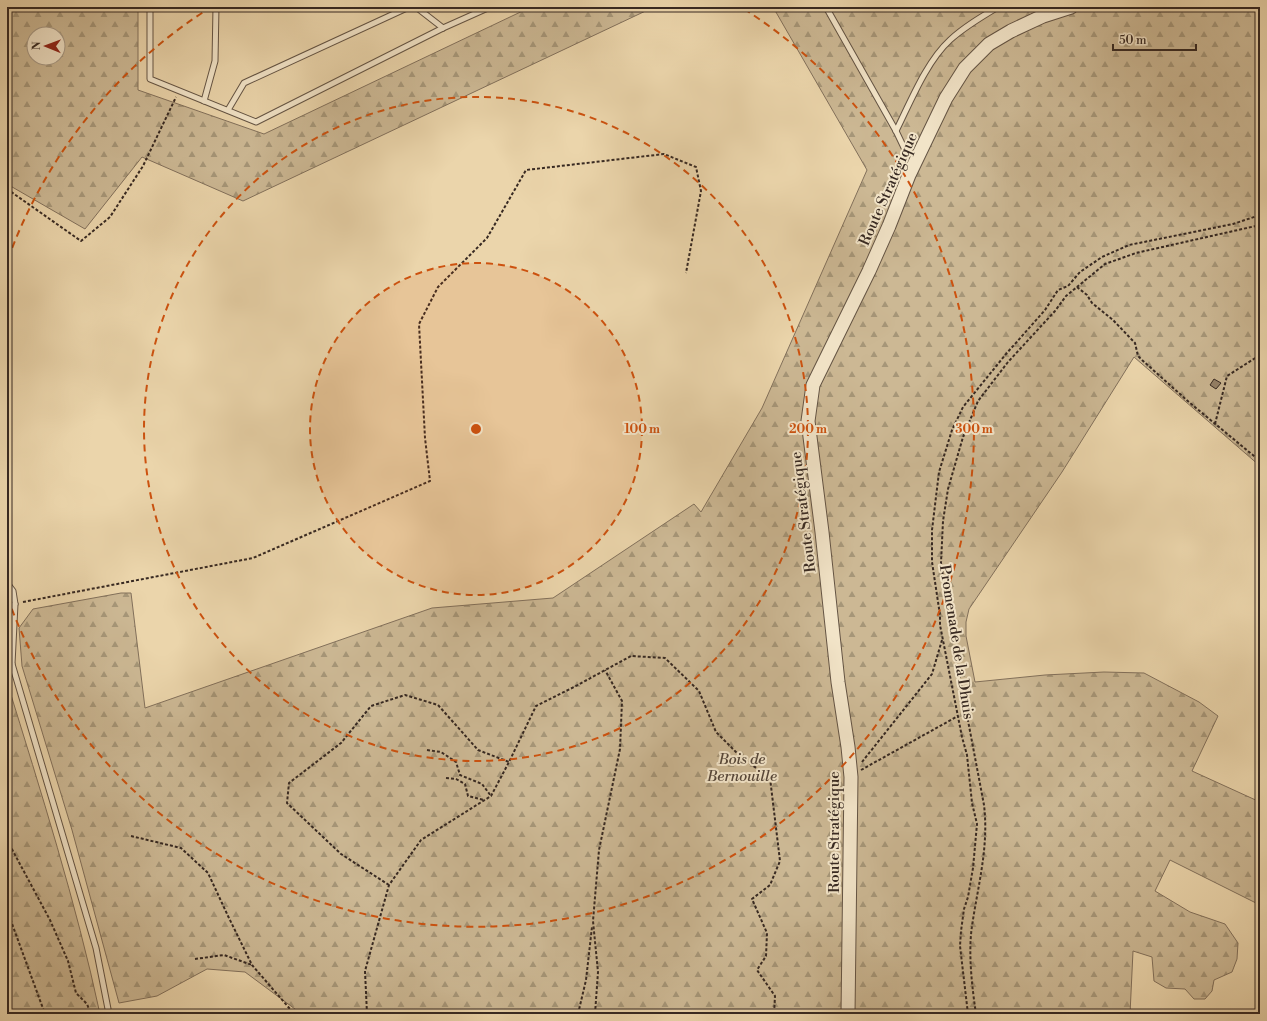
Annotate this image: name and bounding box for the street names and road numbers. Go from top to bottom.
street label: Route Stratégique [855,130,922,249]
street label: Route Stratégique [787,450,820,574]
street label: Promenade de la Dhuis [935,563,978,721]
street label: Route Stratégique [825,771,844,893]

